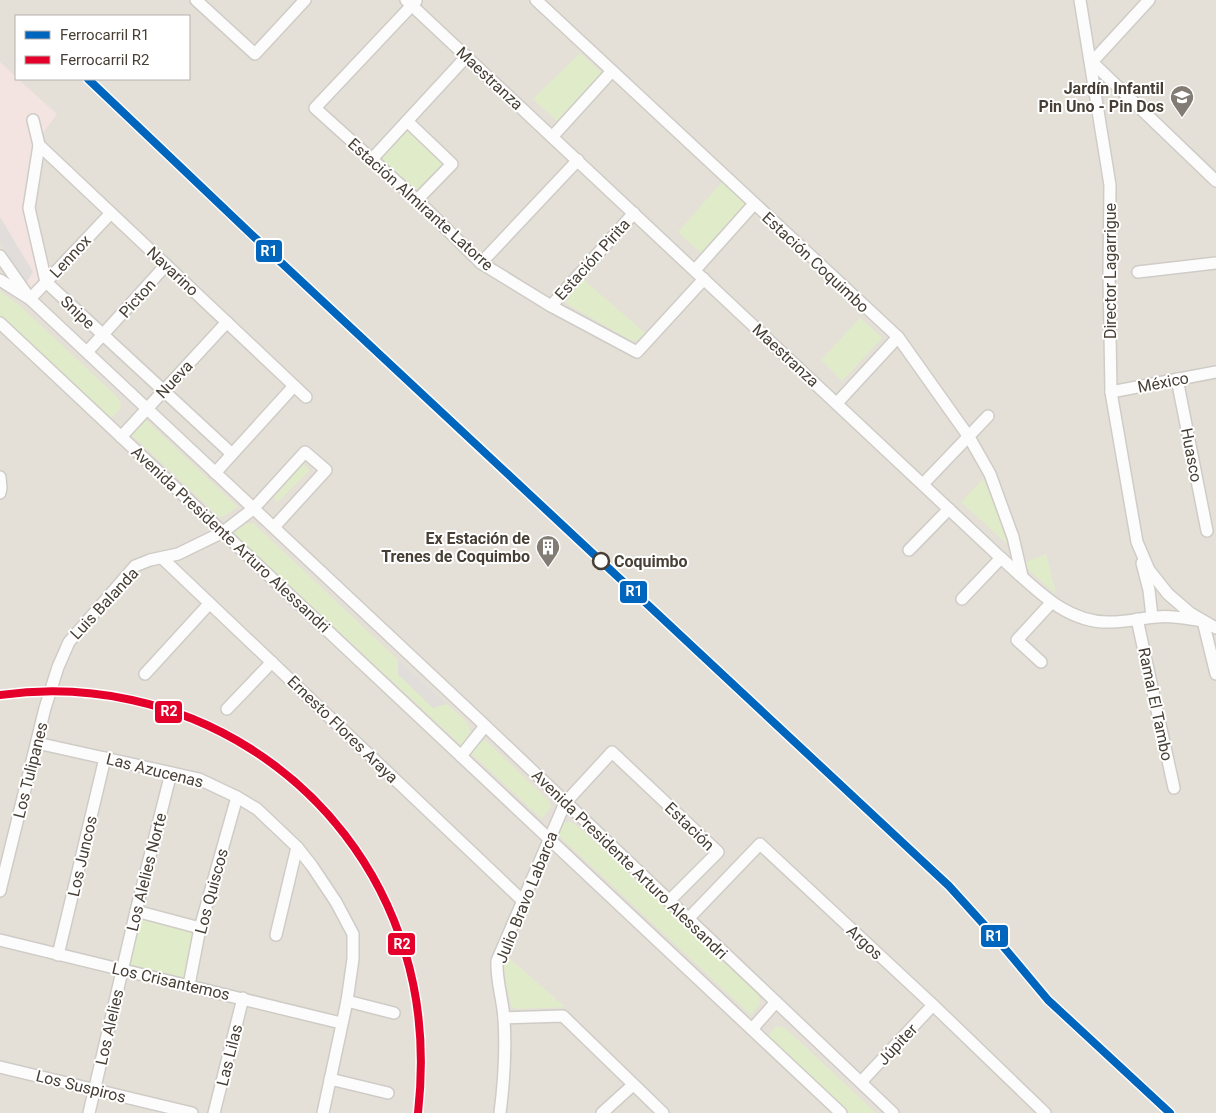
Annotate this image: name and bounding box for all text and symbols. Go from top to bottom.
legend [15,15,190,80]
text: Ferrocarril R1 [60,26,150,44]
street label: Maestranza [452,43,527,114]
text: Ferrocarril R2 [60,51,150,69]
place label: Jardín Infantil Pin Uno - Pin Dos [1039,79,1164,116]
school or university icon: Jardín Infantil Pin Uno - Pin Dos [1169,84,1195,118]
street label: Estación Almirante Latorre [344,134,497,275]
street label: Director Lagarrigue [1101,203,1120,339]
street label: Estación Coquimbo [758,208,873,317]
street label: Estación Pirita [551,215,634,304]
street label: Lennox [46,231,95,282]
line badge: R1 [255,239,283,263]
street label: Navarino [143,243,202,300]
text: R1 [260,243,278,259]
street label: Picton [115,275,160,322]
street label: Snipe [57,292,99,333]
street label: Maestranza [748,320,823,391]
street label: Nueva [152,356,197,402]
street label: México [1136,368,1190,397]
street label: Huasco [1177,426,1206,484]
street label: Avenida Presidente Arturo Alessandri [127,442,334,637]
place label: Ex Estación de Trenes de Coquimbo [381,529,530,566]
building icon: Ex Estación de Trenes de Coquimbo [535,534,561,568]
marker: Coquimbo [592,552,610,570]
place label: Coquimbo [614,552,688,571]
street label: Luis Balanda [66,564,142,643]
line badge: R1 [619,580,648,604]
text: R1 [625,583,643,599]
street label: Ramal El Tambo [1134,646,1177,762]
street label: Ernesto Flores Araya [283,672,402,787]
line badge: R2 [154,700,183,724]
text: R2 [160,703,178,719]
street label: Los Tulipanes [9,720,52,820]
street label: Las Azucenas [104,749,205,792]
street label: Avenida Presidente Arturo Alessandri [528,766,731,963]
street label: Estación [661,798,718,855]
street label: Los Alelies Norte [123,811,170,933]
street label: Los Juncos [64,814,101,898]
street label: Julio Bravo Labarca [491,829,562,966]
street label: Los Quiscos [191,846,232,936]
street label: Argos [843,921,887,964]
line badge: R1 [980,924,1009,948]
text: R1 [985,928,1003,944]
line badge: R2 [387,932,416,956]
text: R2 [393,936,411,952]
street label: Los Crisantemos [110,959,232,1004]
street label: Los Alelies [92,987,127,1067]
street label: Júpiter [873,1019,922,1069]
street label: Las Lilas [213,1022,246,1088]
street label: Los Suspiros [34,1066,128,1107]

